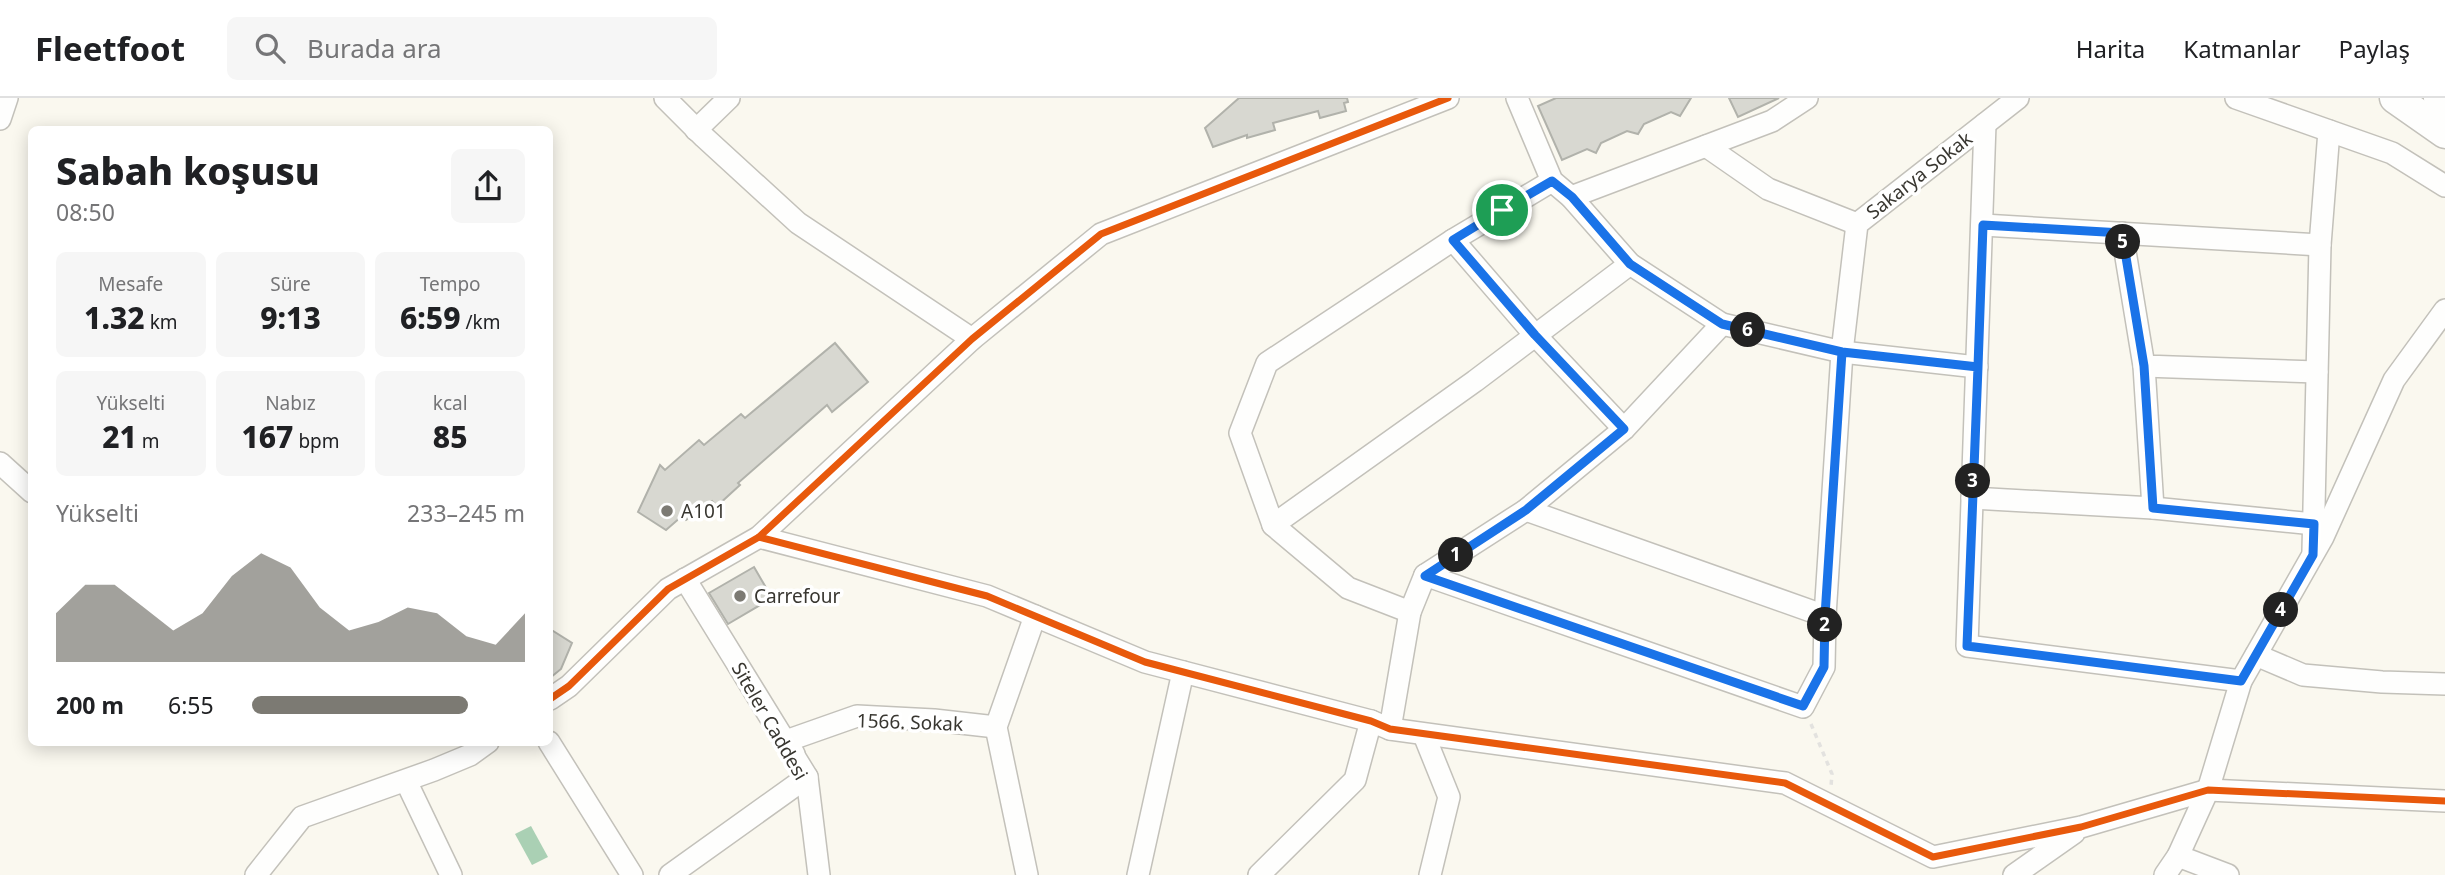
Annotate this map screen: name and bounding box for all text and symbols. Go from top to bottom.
search box [227,17,717,80]
text: Fleetfoot [35,26,185,71]
icon: search [251,29,289,67]
text: Burada ara [307,30,442,66]
text: Harita [2076,32,2145,65]
text: Katmanlar [2183,32,2301,65]
text: Paylaş [2339,32,2410,65]
street label: Sakarya Sokak [1861,125,1977,225]
text: Sabah koşusu [56,144,320,196]
button: share [451,149,525,223]
pin [1472,180,1532,240]
icon: arrive [1483,191,1521,229]
text: 08:50 [56,196,115,228]
pin: 5 [2106,225,2140,260]
text: 5 [2117,228,2128,254]
text: Mesafe [98,271,163,297]
text: Süre [270,271,311,297]
text: Tempo [420,271,481,297]
text: 1.32 [84,297,145,338]
text: 9:13 [260,297,321,338]
text: 6:59 [400,297,460,338]
text: km [145,309,178,335]
text: /km [460,309,500,335]
pin: 6 [1730,313,1766,348]
text: 6 [1742,316,1753,342]
text: Yükselti [97,390,165,416]
text: Nabız [265,390,316,416]
text: kcal [433,390,468,416]
text: 21 [102,416,137,457]
text: 167 [241,416,293,457]
text: 85 [433,416,468,457]
text: m [137,428,160,454]
text: bpm [293,428,340,454]
pin: 3 [1955,464,1990,498]
text: 3 [1967,467,1978,493]
text: Yükselti [56,497,139,529]
text: 233–245 m [407,497,525,529]
place label: A101 [681,498,726,524]
marker: A101 [659,503,675,519]
pin: 1 [1438,538,1474,573]
text: 1 [1450,541,1461,567]
place label: Carrefour [754,583,840,609]
marker: Carrefour [732,588,748,604]
pin: 4 [2264,592,2298,628]
text: 4 [2275,596,2286,622]
pin: 2 [1808,608,1842,642]
text: 2 [1819,611,1830,637]
street label: Siteler Caddesi [726,657,814,785]
text: 200 m [56,689,124,721]
text: 6:55 [168,689,214,721]
street label: 1566. Sokak [856,707,964,737]

